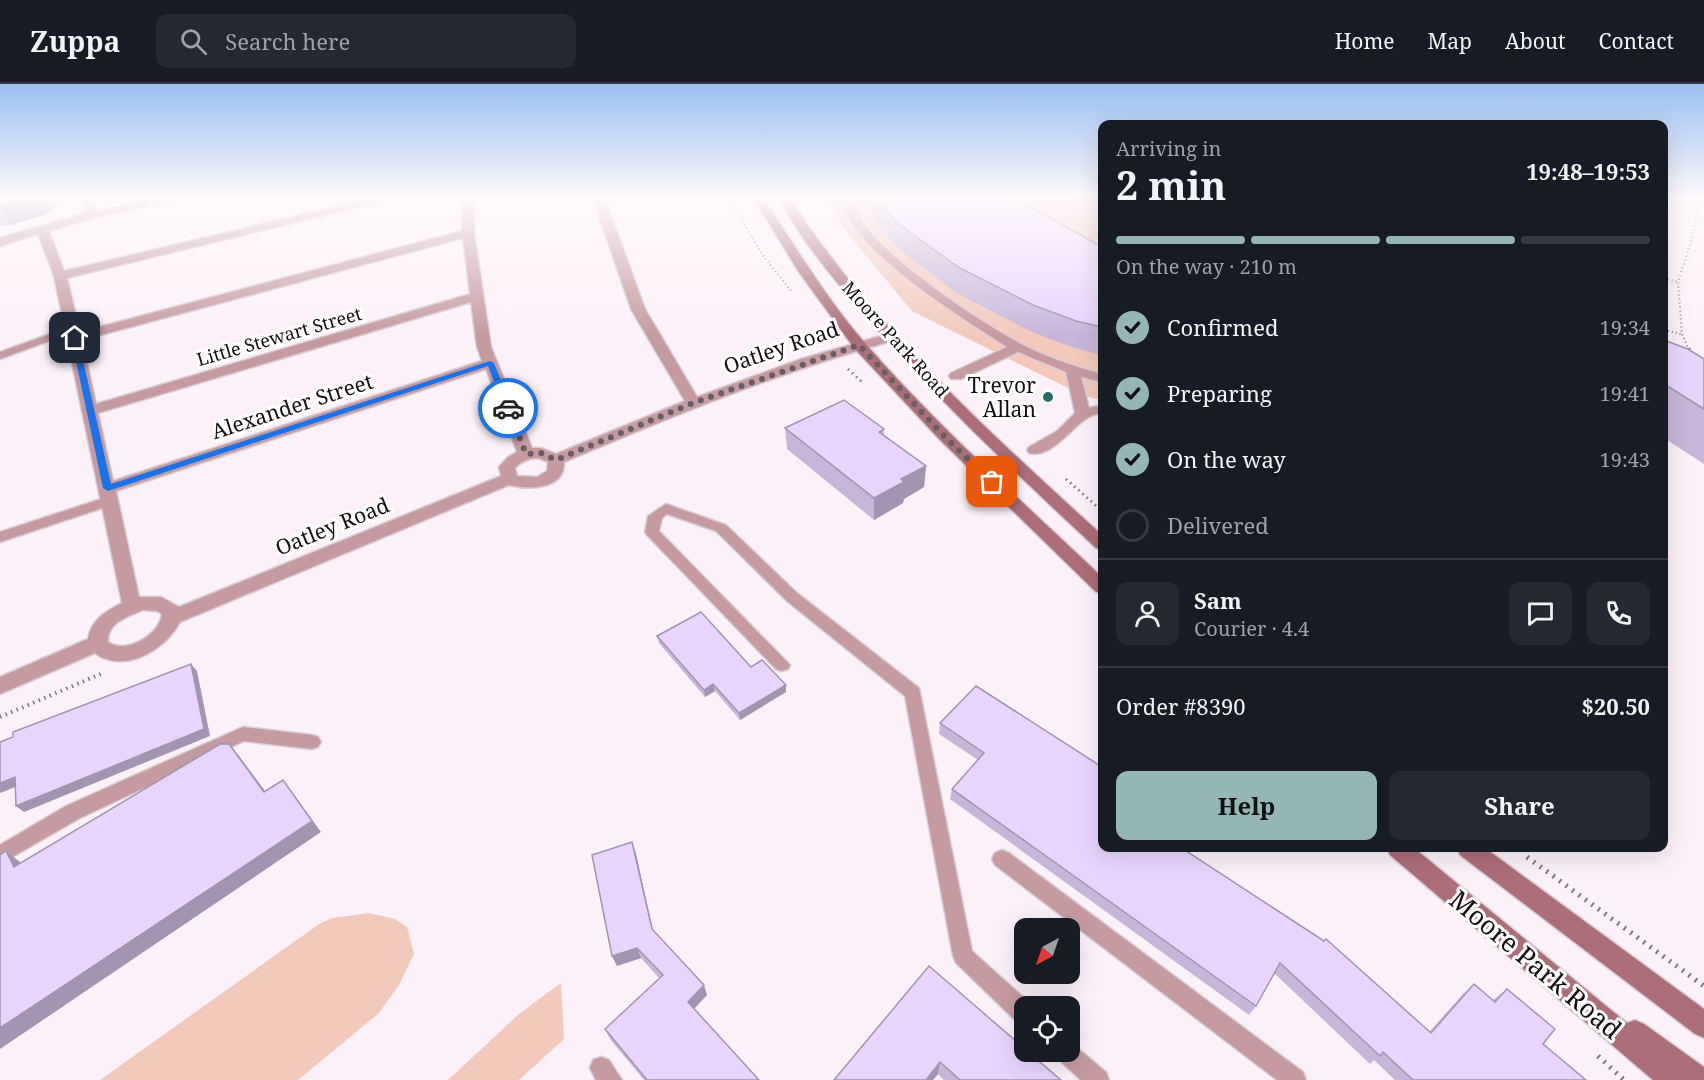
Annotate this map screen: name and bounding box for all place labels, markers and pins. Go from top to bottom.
pin [49,312,100,363]
place label: Trevor Allan [968,371,1036,423]
marker: Trevor Allan [1041,390,1055,404]
pin [966,456,1017,507]

